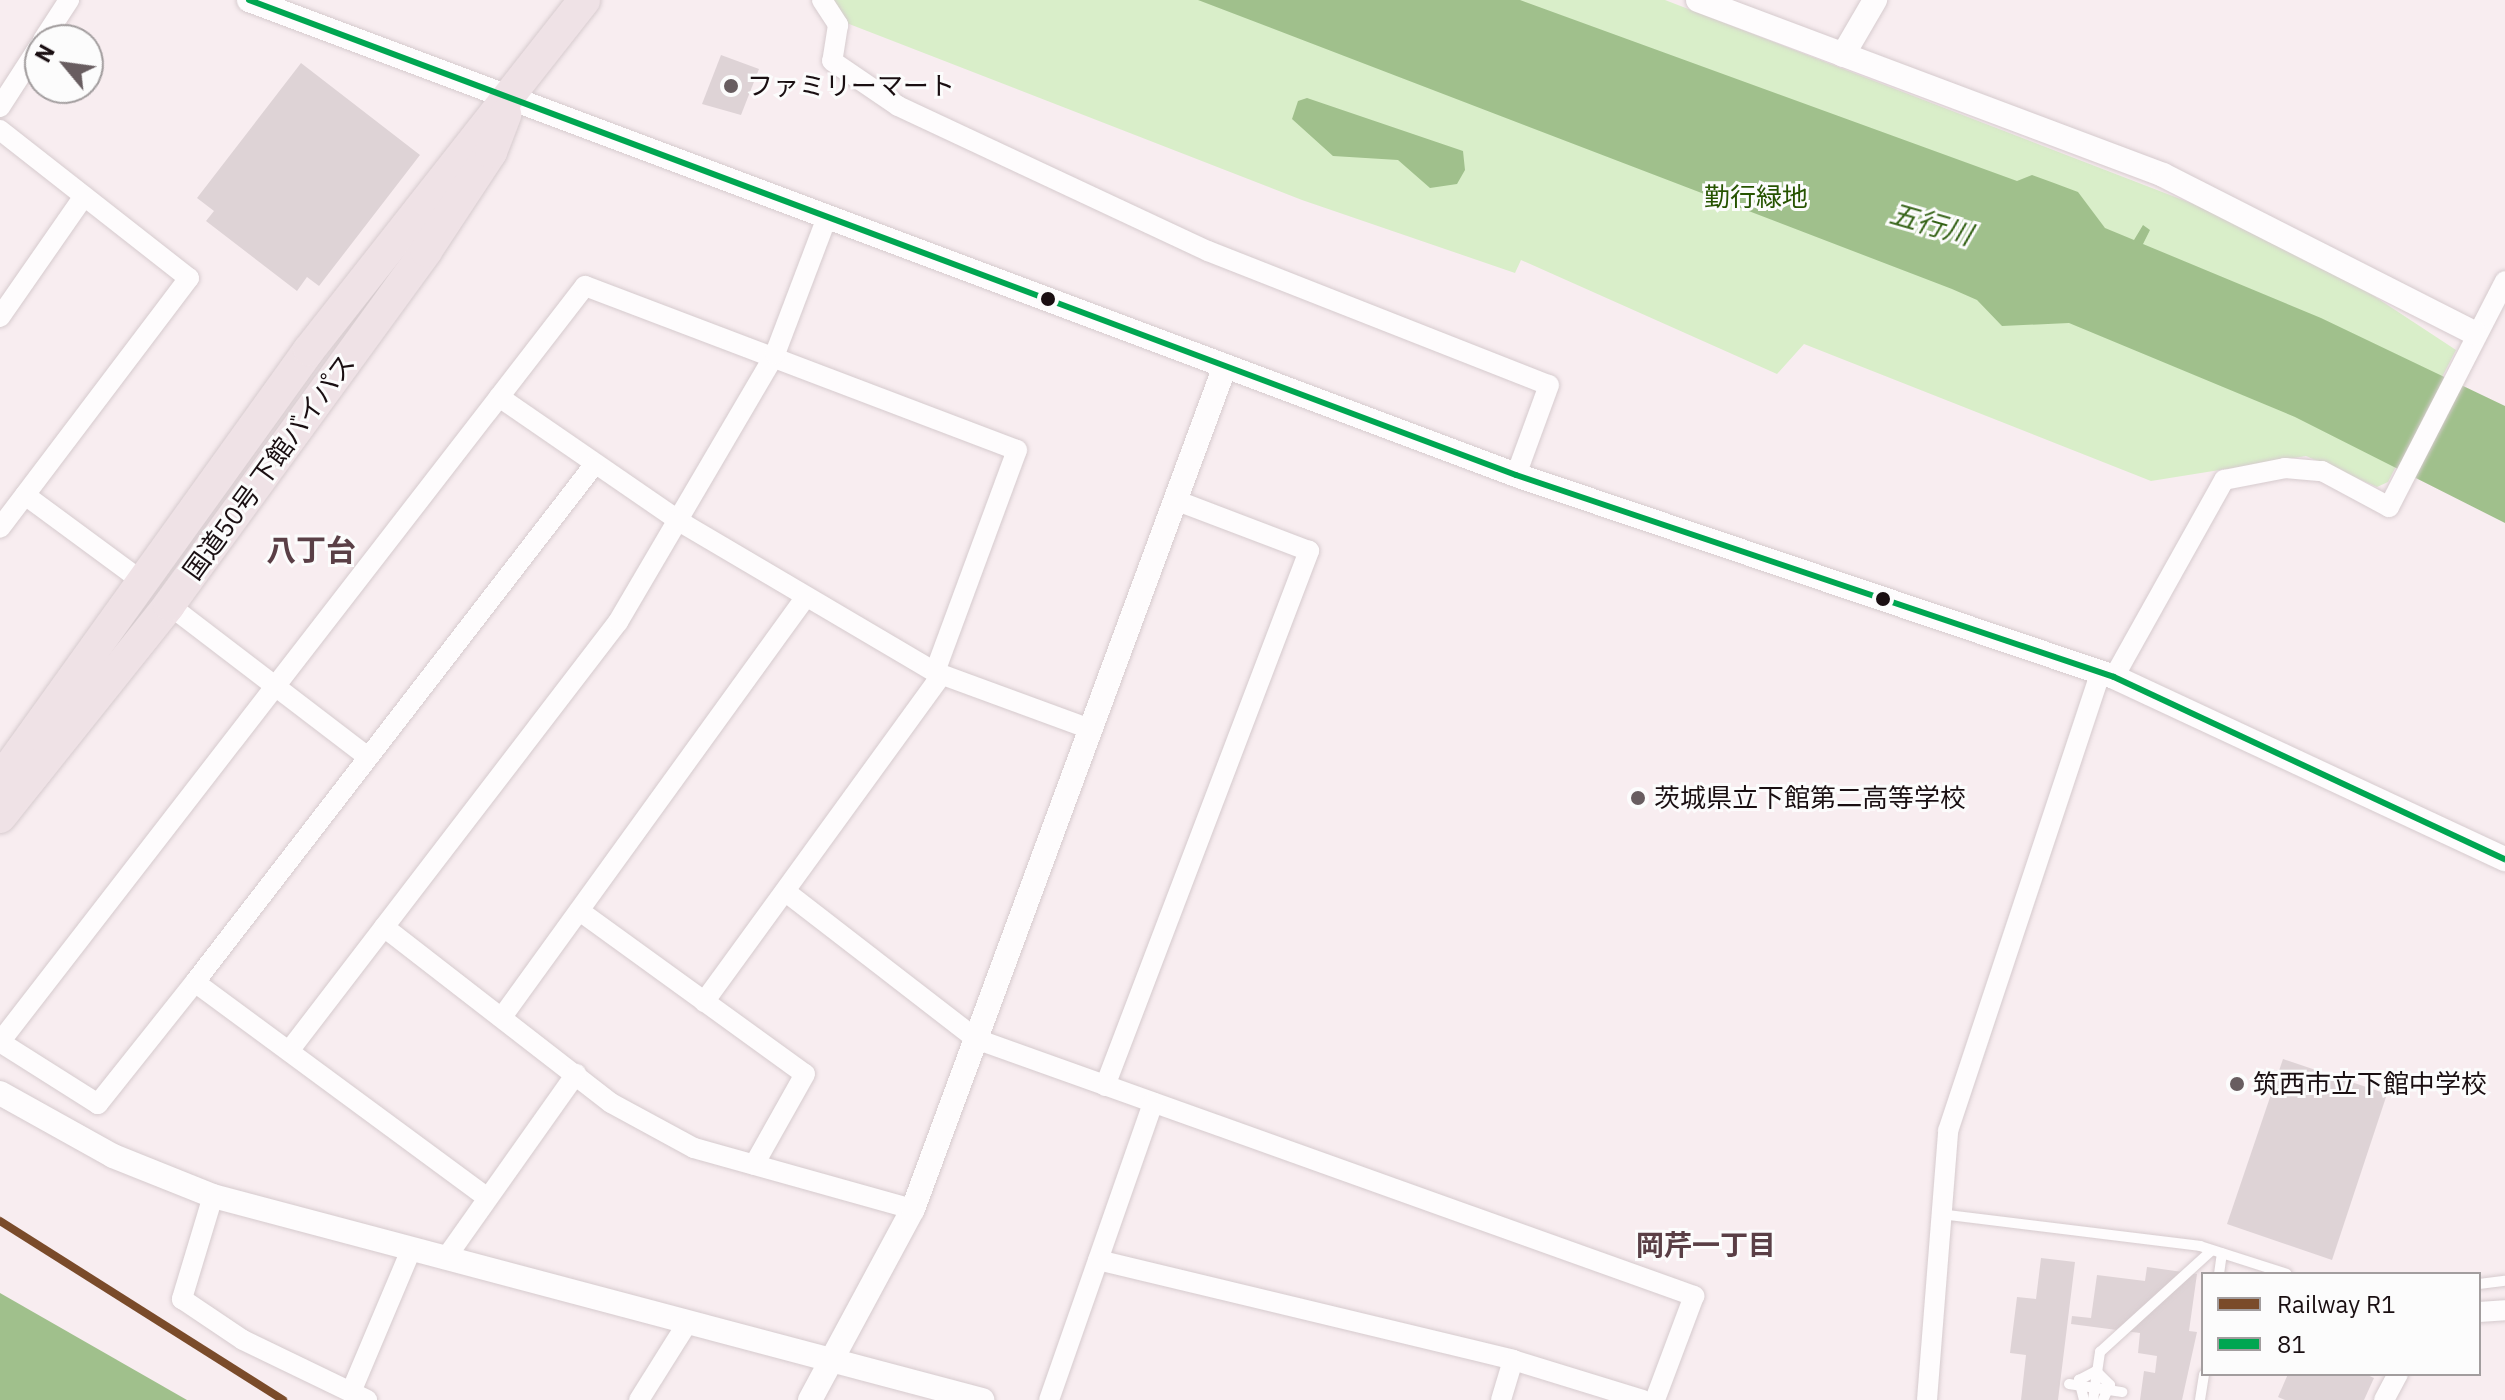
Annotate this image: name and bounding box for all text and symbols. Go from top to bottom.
north arrow [24,24,104,104]
text: N [28,39,61,67]
place label: ファミリーマート [747,70,955,102]
marker: ファミリーマート [722,77,740,95]
park label: 勤行緑地 [1704,181,1808,213]
water label: 五行川 [1886,196,1976,252]
unlabelled marker [1040,291,1056,307]
street label: 国道50号 下館バイパス [177,348,361,586]
district label: 八丁台 [266,532,356,568]
unlabelled marker [1875,591,1891,607]
place label: 茨城県立下館第二高等学校 [1654,782,1966,814]
marker: 茨城県立下館第二高等学校 [1629,789,1647,807]
place label: 筑西市立下館中学校 [2253,1068,2487,1100]
marker: 筑西市立下館中学校 [2228,1075,2246,1093]
district label: 岡芹一丁目 [1636,1228,1776,1262]
legend [2201,1272,2481,1376]
text: Railway R1 [2277,1288,2396,1320]
text: 81 [2277,1328,2306,1360]

